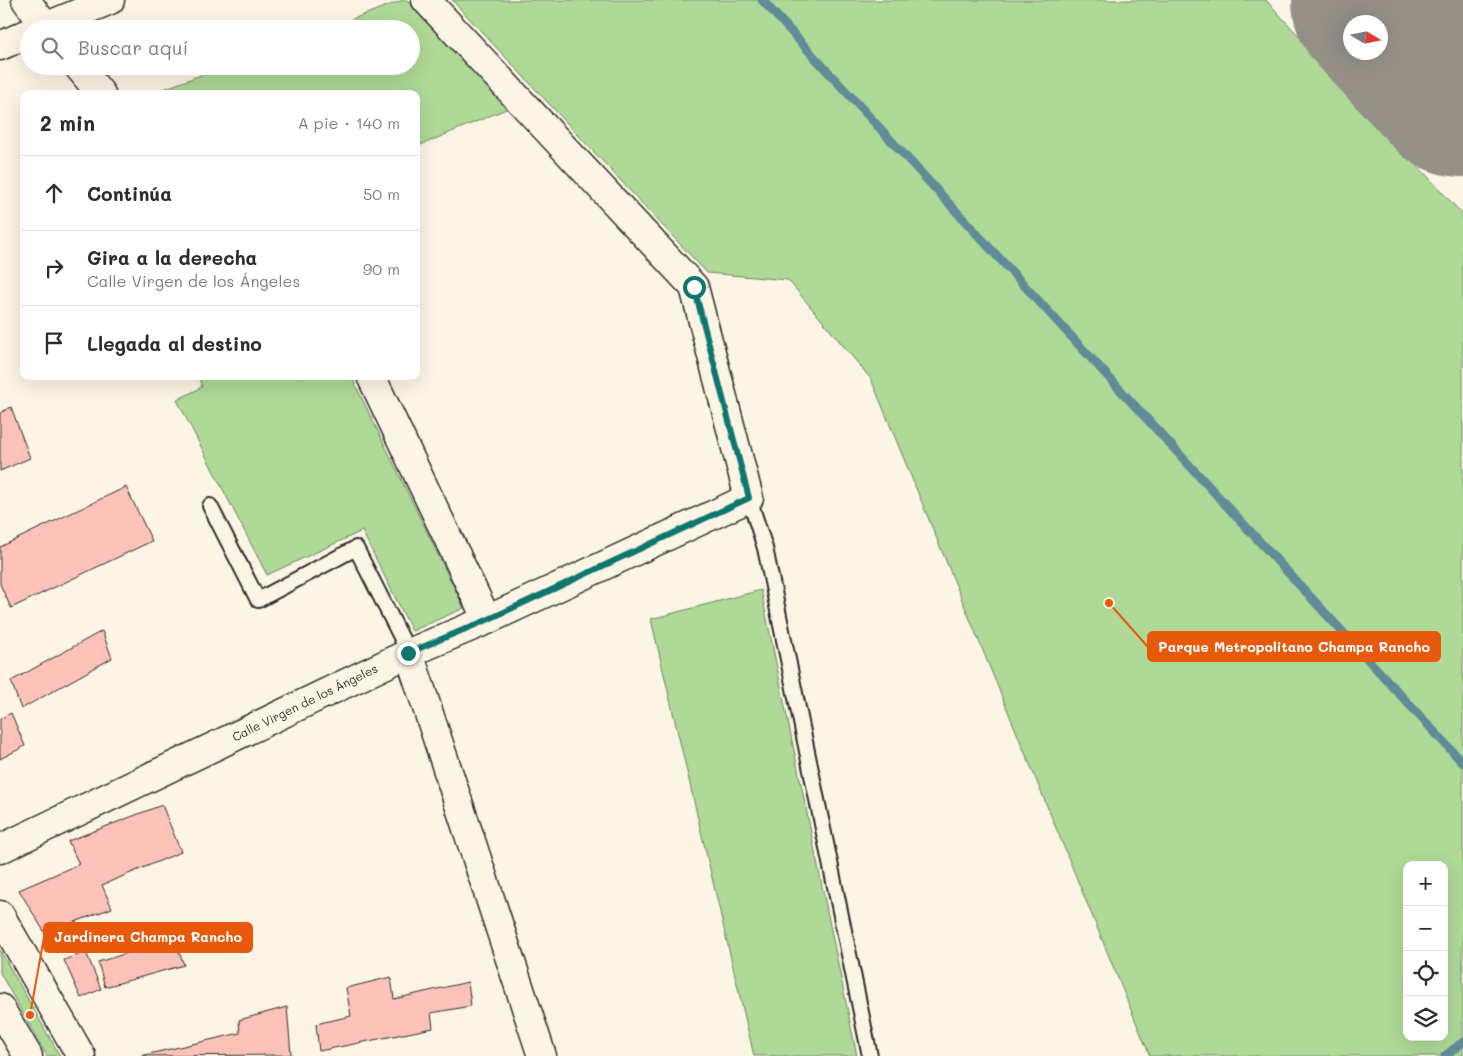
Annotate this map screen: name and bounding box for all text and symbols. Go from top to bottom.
north arrow [1343,15,1388,60]
search box [20,20,420,75]
icon: search [38,34,66,62]
text: Buscar aquí [78,35,188,60]
text: 2 min [40,109,95,136]
text: A pie · 140 m [298,112,400,133]
icon: ahead [40,179,68,207]
text: Continúa [87,181,172,206]
text: 50 m [363,183,400,204]
text: Gira a la derecha [87,245,257,270]
icon: right [40,254,68,282]
text: 90 m [363,258,400,279]
text: Calle Virgen de los Ángeles [87,270,300,291]
route start [683,276,706,299]
icon: arrive [40,329,68,357]
text: Llegada al destino [87,331,262,356]
callout: Parque Metropolitano Champa Rancho [1148,632,1440,661]
text: Parque Metropolitano Champa Rancho [1158,637,1430,656]
route end [397,642,420,665]
street label: Calle Virgen de los Ángeles [229,660,380,744]
map controls [1403,861,1448,1041]
button: + [1403,861,1448,906]
button: − [1403,906,1448,951]
callout: Jardinera Champa Rancho [44,923,252,952]
text: Jardinera Champa Rancho [54,927,243,946]
button: locate [1403,951,1448,996]
button: layers [1403,996,1448,1041]

